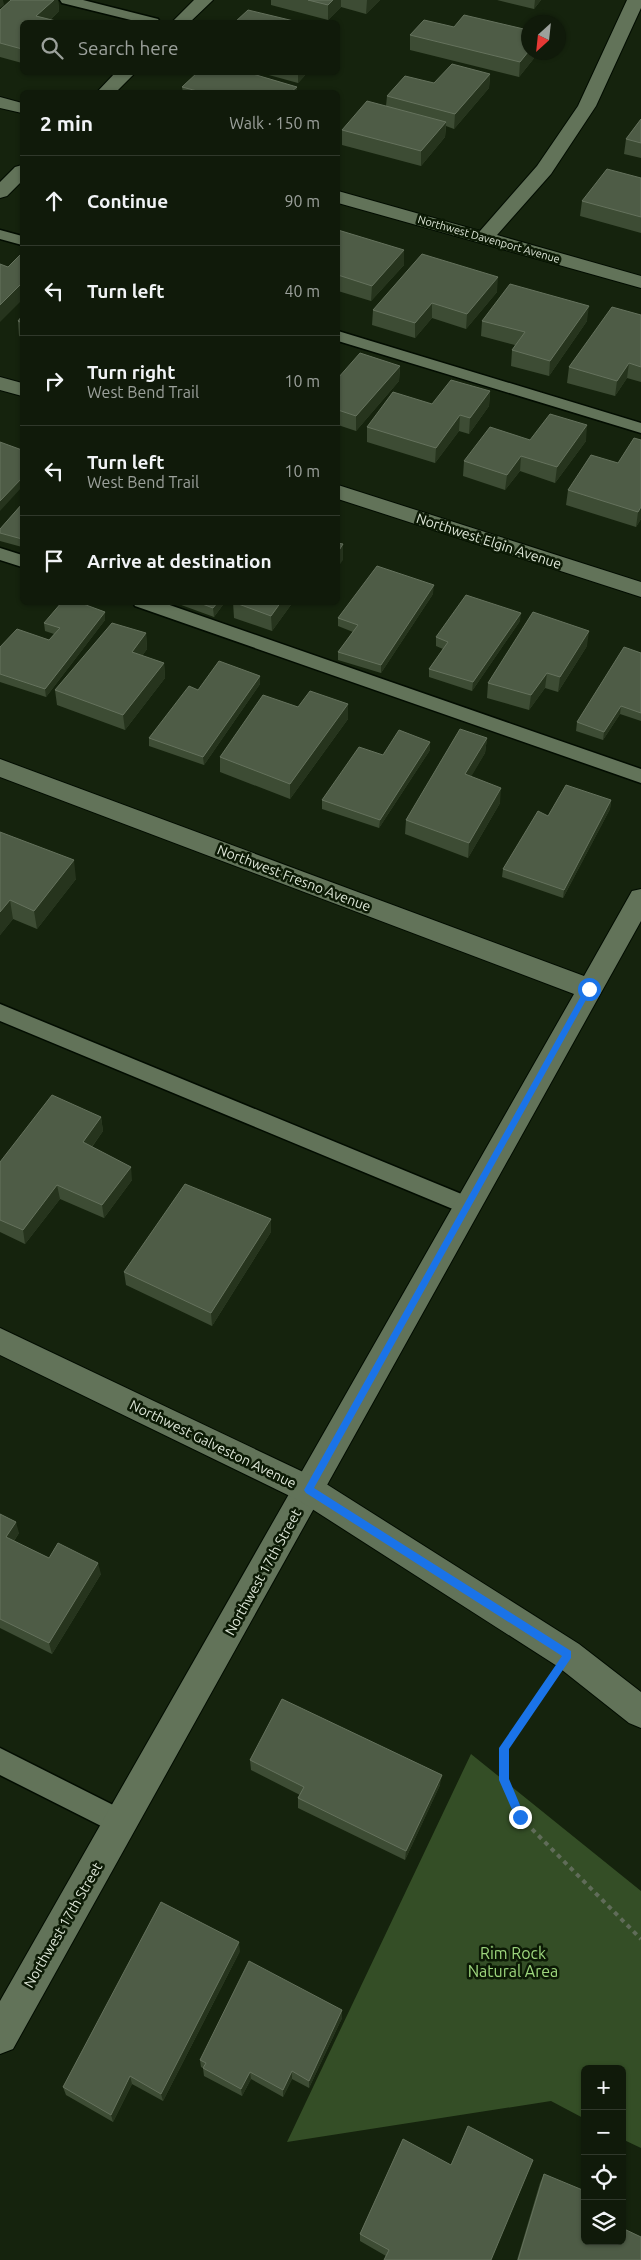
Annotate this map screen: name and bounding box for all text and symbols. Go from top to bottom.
north arrow [521,15,566,60]
search box [20,20,340,75]
icon: search [38,34,66,62]
text: Search here [78,37,178,59]
text: 2 min [40,111,93,135]
text: Walk · 150 m [229,114,320,132]
icon: ahead [40,187,68,215]
text: Continue [87,190,168,212]
text: 90 m [284,192,320,210]
street label: Northwest Davenport Avenue [417,213,561,265]
icon: left [40,277,68,305]
text: Turn left [87,280,165,302]
text: 40 m [284,282,320,300]
text: Turn right [87,361,175,383]
icon: right [40,367,68,395]
text: 10 m [284,372,320,390]
text: West Bend Trail [87,383,199,401]
text: Turn left [87,451,165,473]
icon: left [40,457,68,485]
text: 10 m [284,462,320,480]
text: West Bend Trail [87,473,199,491]
street label: Northwest Elgin Avenue [414,510,564,572]
icon: arrive [40,547,68,575]
text: Arrive at destination [87,550,272,572]
street label: Northwest Fresno Avenue [215,841,373,915]
route start [578,978,601,1001]
street label: Northwest Galveston Avenue [127,1397,299,1491]
street label: Northwest 17th Street [222,1506,305,1638]
route end [509,1806,532,1829]
street label: Northwest 17th Street [21,1859,106,1990]
park label: Rim Rock Natural Area [468,1944,558,1980]
map controls [581,2065,626,2245]
button: + [581,2065,626,2110]
button: − [581,2110,626,2155]
button: locate [581,2155,626,2200]
button: layers [581,2200,626,2245]

